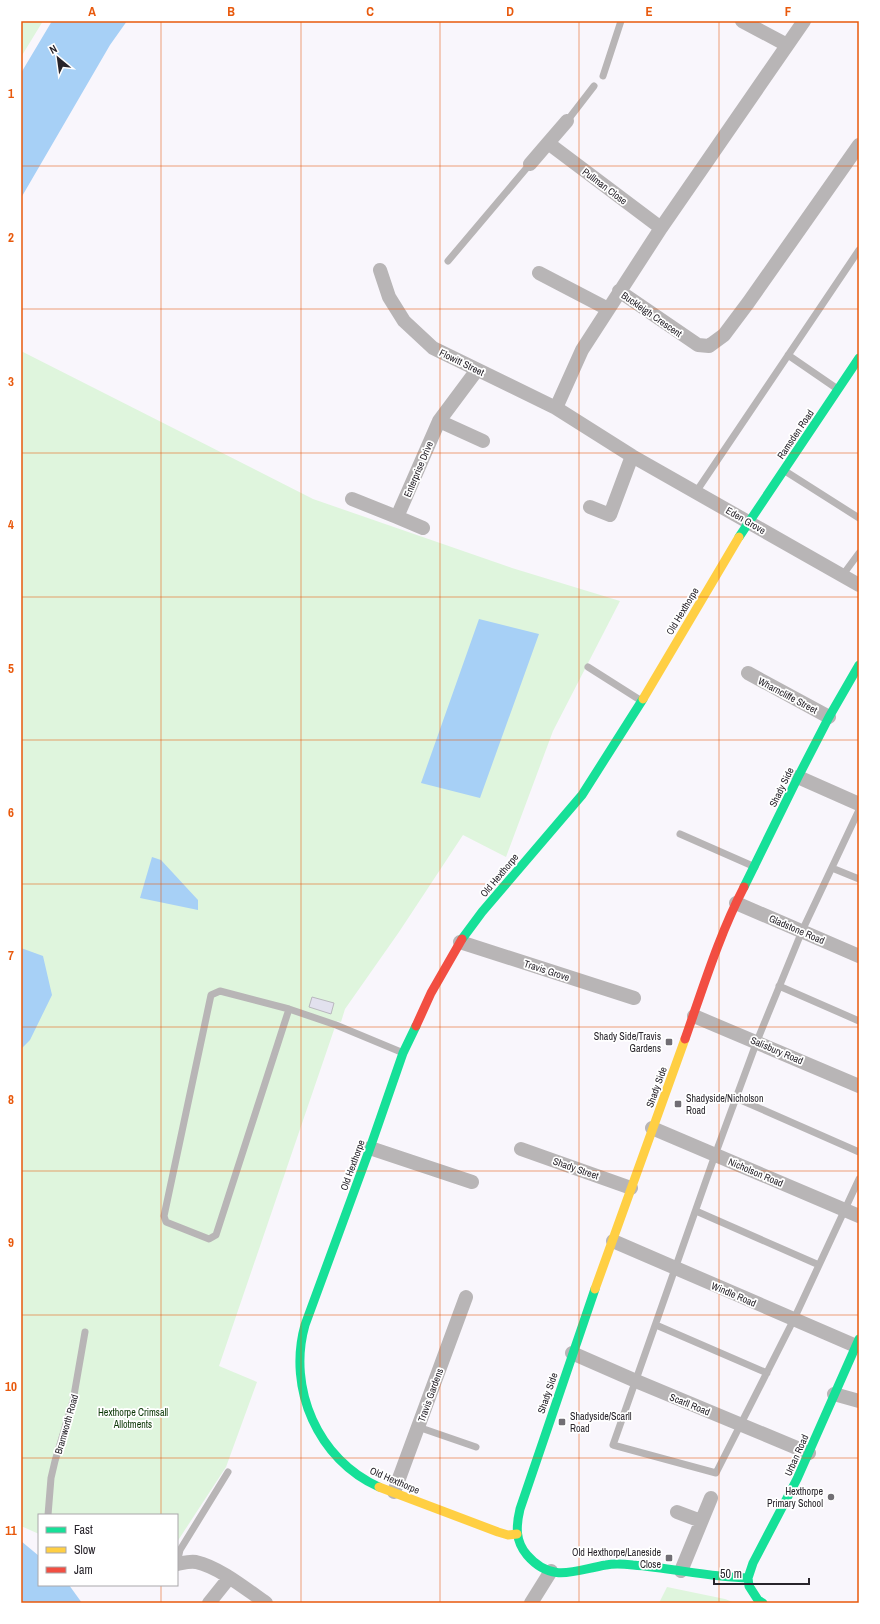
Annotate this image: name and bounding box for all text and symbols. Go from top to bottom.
text: A [88,3,96,20]
text: B [227,3,235,20]
text: C [366,3,374,20]
text: D [506,3,514,20]
text: E [645,3,653,20]
text: F [785,3,792,20]
north arrow [38,38,78,78]
text: N [47,42,59,57]
text: 1 [8,85,14,102]
street label: Pullman Close [580,165,630,208]
text: 2 [8,229,14,246]
street label: Buckleigh Crescent [619,289,685,341]
street label: Flowitt Street [437,346,487,379]
text: 3 [8,373,14,390]
street label: Ramsden Road [774,407,817,462]
street label: Enterprise Drive [401,439,436,499]
street label: Eden Grove [724,504,768,537]
text: 4 [8,516,14,533]
street label: Old Hexthorpe [663,585,702,637]
text: 5 [8,660,14,677]
street label: Wharncliffe Street [756,674,820,717]
street label: Shady Side [766,765,797,809]
text: 6 [8,804,14,821]
street label: Old Hexthorpe [477,851,522,900]
street label: Gladstone Road [767,912,827,947]
text: 7 [8,947,14,964]
street label: Travis Grove [522,957,572,984]
place label: Shady Side/Travis Gardens [594,1030,661,1055]
street label: Salisbury Road [748,1034,805,1067]
marker: Shady Side/Travis Gardens [664,1037,674,1047]
street label: Shady Side [643,1065,670,1109]
text: 8 [8,1091,14,1108]
place label: Shadyside/Nicholson Road [686,1092,764,1117]
marker: Shadyside/Nicholson Road [673,1099,683,1109]
street label: Old Hexthorpe [337,1138,368,1192]
street label: Shady Street [551,1155,601,1183]
street label: Nicholson Road [726,1155,785,1190]
text: 9 [8,1234,14,1251]
street label: Windle Road [709,1279,758,1310]
street label: Travis Gardens [415,1367,446,1424]
street label: Shady Side [534,1371,561,1415]
text: 10 [5,1378,17,1395]
street label: Scarll Road [668,1390,712,1418]
street label: Bramworth Road [52,1393,81,1456]
park label: Hexthorpe Crimsall Allotments [98,1406,168,1431]
place label: Shadyside/Scarll Road [570,1410,632,1435]
marker: Shadyside/Scarll Road [557,1417,567,1427]
street label: Urban Road [782,1432,811,1478]
street label: Old Hexthorpe [368,1464,422,1497]
place label: Hexthorpe Primary School [767,1485,823,1510]
marker: Hexthorpe Primary School [826,1492,836,1502]
legend [38,1514,178,1586]
text: 11 [5,1522,17,1539]
text: Fast [74,1522,93,1538]
text: Slow [74,1542,96,1558]
place label: Old Hexthorpe/Laneside Close [572,1546,661,1571]
marker: Old Hexthorpe/Laneside Close [664,1553,674,1563]
scale bar [714,1560,809,1586]
text: Jam [74,1562,93,1578]
text: 50 m [720,1566,742,1582]

